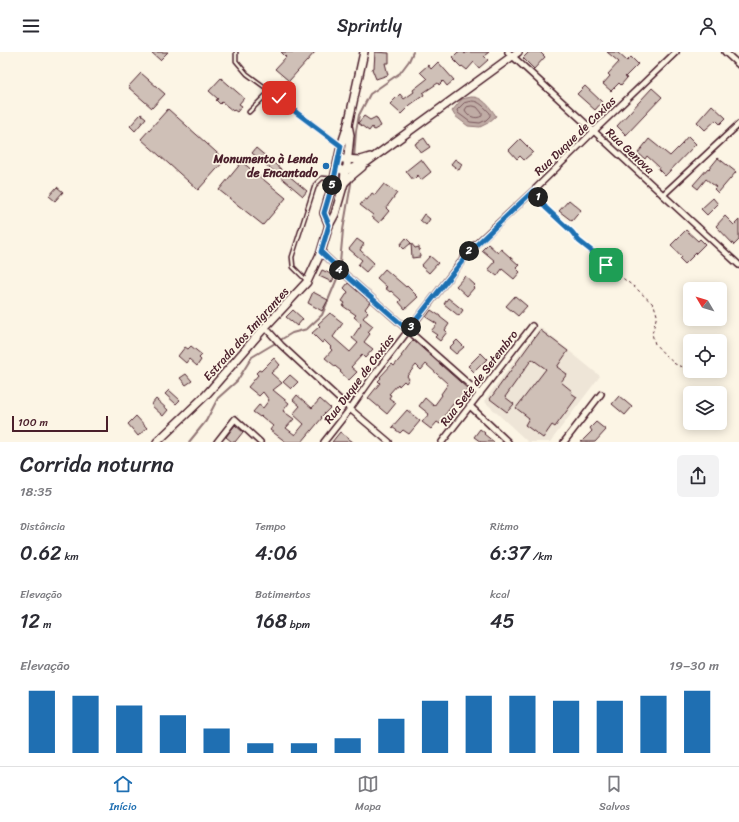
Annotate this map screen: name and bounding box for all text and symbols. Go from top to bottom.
text: Sprintly [337,10,402,42]
icon: menu [20,15,42,37]
icon: person [697,15,719,37]
pin [262,81,296,115]
icon: check [268,87,290,109]
street label: Rua Duque de Caxias [529,90,622,181]
street label: Rua Genova [600,122,660,180]
place label: Monumento à Lenda de Encantado [213,148,319,184]
marker: Monumento à Lenda de Encantado [321,161,331,171]
pin: 5 [322,175,342,195]
text: 5 [329,175,335,194]
pin: 1 [528,187,548,207]
text: 1 [536,187,540,206]
pin: 2 [459,241,479,261]
text: 2 [466,241,472,260]
pin [589,248,623,282]
icon: arrive [595,254,617,276]
pin: 4 [329,260,349,280]
text: 4 [336,260,342,279]
street label: Estrada dos Imigrantes [197,282,295,386]
north arrow [683,282,727,326]
map controls [683,282,727,430]
pin: 3 [401,317,421,337]
text: 3 [408,317,414,336]
street label: Rua Sete de Setembro [434,325,524,431]
street label: Rua Duque de Caxias [318,329,400,429]
button: locate [683,334,727,378]
button: layers [683,386,727,430]
text: 100 m [18,413,48,432]
scale bar [12,414,108,433]
text: Corrida noturna [20,445,174,484]
button: share [677,455,719,497]
text: 18:35 [20,480,52,503]
text: Distância [20,517,65,536]
text: Tempo [255,517,286,536]
text: Ritmo [490,517,519,536]
text: 0.62 [20,536,62,571]
text: 4:06 [255,536,298,571]
text: 6:37 [490,536,530,571]
text: km [62,547,79,566]
text: /km [530,547,552,566]
text: Elevação [20,585,62,604]
text: Batimentos [255,585,310,604]
text: kcal [490,585,510,604]
text: 12 [20,604,40,639]
text: 168 [255,604,287,639]
text: 45 [490,604,515,639]
text: m [40,615,51,634]
text: bpm [287,615,310,634]
text: Elevação [20,654,70,677]
text: 19–30 m [669,654,719,677]
tab: Início [109,773,137,816]
tab: Mapa [355,773,381,816]
tab: Salvos [599,773,630,816]

